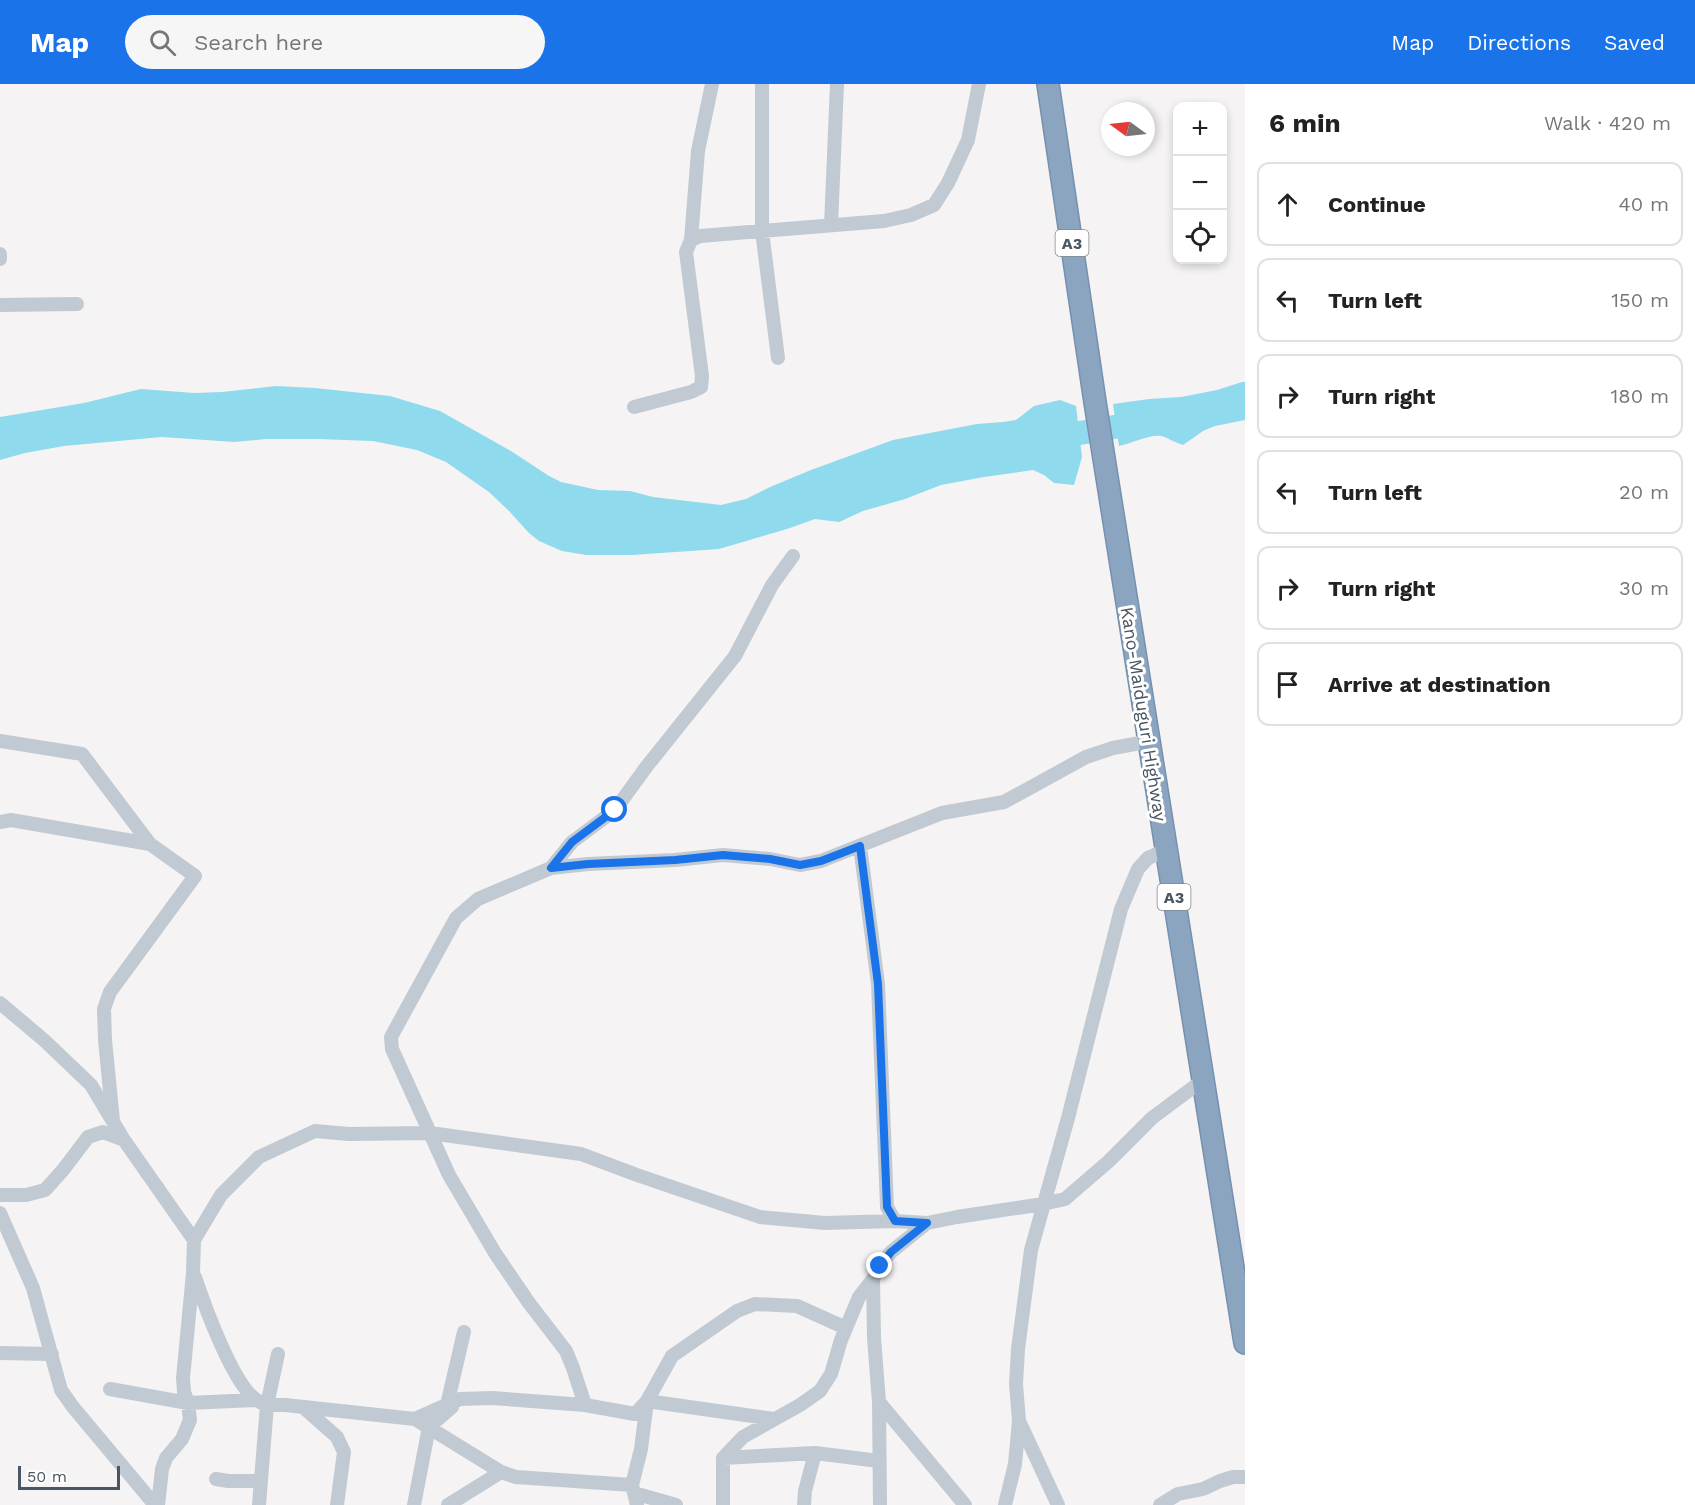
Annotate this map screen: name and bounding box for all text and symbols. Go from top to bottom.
search box [125,15,545,69]
text: Map [30,26,89,59]
icon: search [146,26,179,59]
text: Search here [194,30,323,55]
text: Map [1391,30,1434,55]
text: Directions [1467,30,1571,55]
text: Saved [1604,30,1665,55]
north arrow [1101,102,1155,156]
map controls [1173,102,1227,264]
button: + [1173,102,1227,156]
text: 6 min [1269,108,1341,138]
text: Walk · 420 m [1544,111,1671,135]
button: − [1173,156,1227,210]
icon: ahead [1271,188,1304,221]
text: Continue [1328,192,1426,217]
text: 40 m [1618,192,1669,216]
button: locate [1173,210,1227,264]
road number: A3 [1056,230,1088,256]
icon: left [1271,284,1304,317]
text: Turn left [1328,288,1422,313]
text: 150 m [1611,288,1669,312]
icon: right [1271,380,1304,413]
text: Turn right [1328,384,1435,409]
text: 180 m [1611,384,1669,408]
icon: left [1271,476,1304,509]
text: Turn left [1328,480,1422,505]
text: 20 m [1619,480,1669,504]
icon: right [1271,572,1304,605]
text: Turn right [1328,576,1435,601]
text: 30 m [1619,576,1669,600]
street label: Kano-Maiduguri Highway [1117,605,1171,823]
icon: arrive [1271,668,1304,701]
text: Arrive at destination [1328,672,1551,697]
route start [601,796,627,822]
road number: A3 [1158,884,1190,910]
route end [866,1252,892,1278]
scale bar [18,1463,120,1490]
text: 50 m [27,1467,67,1486]

